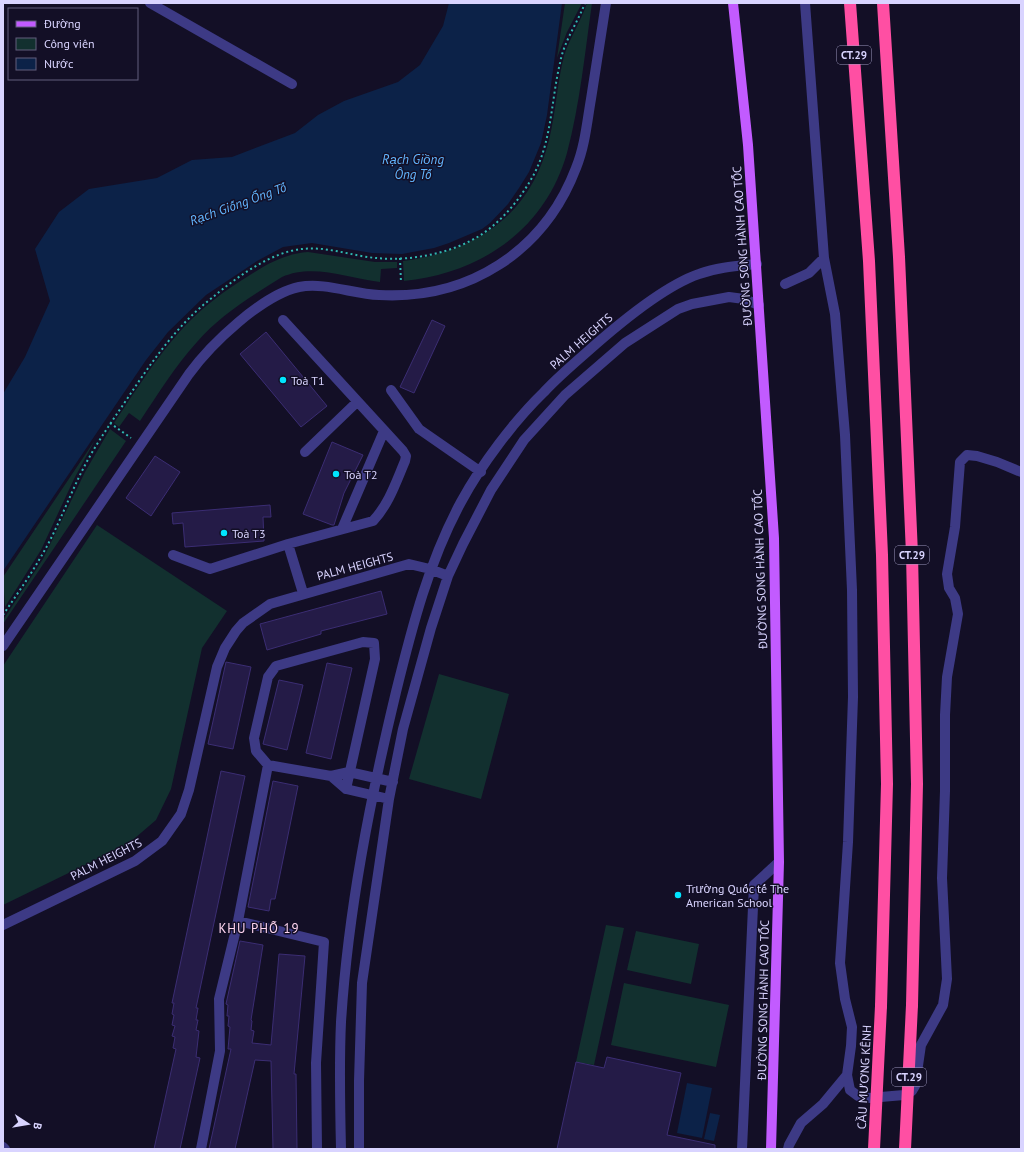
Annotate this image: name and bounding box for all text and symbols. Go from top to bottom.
legend [8,8,138,80]
text: Đường [43,16,81,31]
text: Công viên [44,36,95,51]
road number: CT.29 [837,46,871,64]
text: Nước [44,56,74,71]
water label: Rạch Giồng Ông Tố [382,151,444,183]
street label: ĐƯỜNG SONG HÀNH CAO TỐC [729,165,755,327]
water label: Rạch Giống Ống Tố [187,178,290,229]
street label: PALM HEIGHTS [547,310,615,372]
place label: Toà T1 [291,373,325,388]
marker: Toà T1 [278,375,288,385]
place label: Toà T2 [344,467,378,482]
marker: Toà T2 [331,469,341,479]
street label: ĐƯỜNG SONG HÀNH CAO TỐC [750,489,770,650]
place label: Toà T3 [232,526,266,541]
marker: Toà T3 [219,528,229,538]
road number: CT.29 [895,546,929,564]
street label: PALM HEIGHTS [315,549,395,583]
street label: PALM HEIGHTS [68,835,144,883]
place label: Trường Quốc tế The American School [686,881,789,910]
marker: Trường Quốc tế The American School [673,890,683,900]
district label: KHU PHỐ 19 [218,920,300,937]
street label: ĐƯỜNG SONG HÀNH CAO TỐC [754,920,772,1081]
street label: CẦU MƯƠNG KÊNH [854,1024,874,1130]
road number: CT.29 [892,1068,926,1086]
north arrow [8,1104,48,1144]
text: B [30,1121,45,1131]

